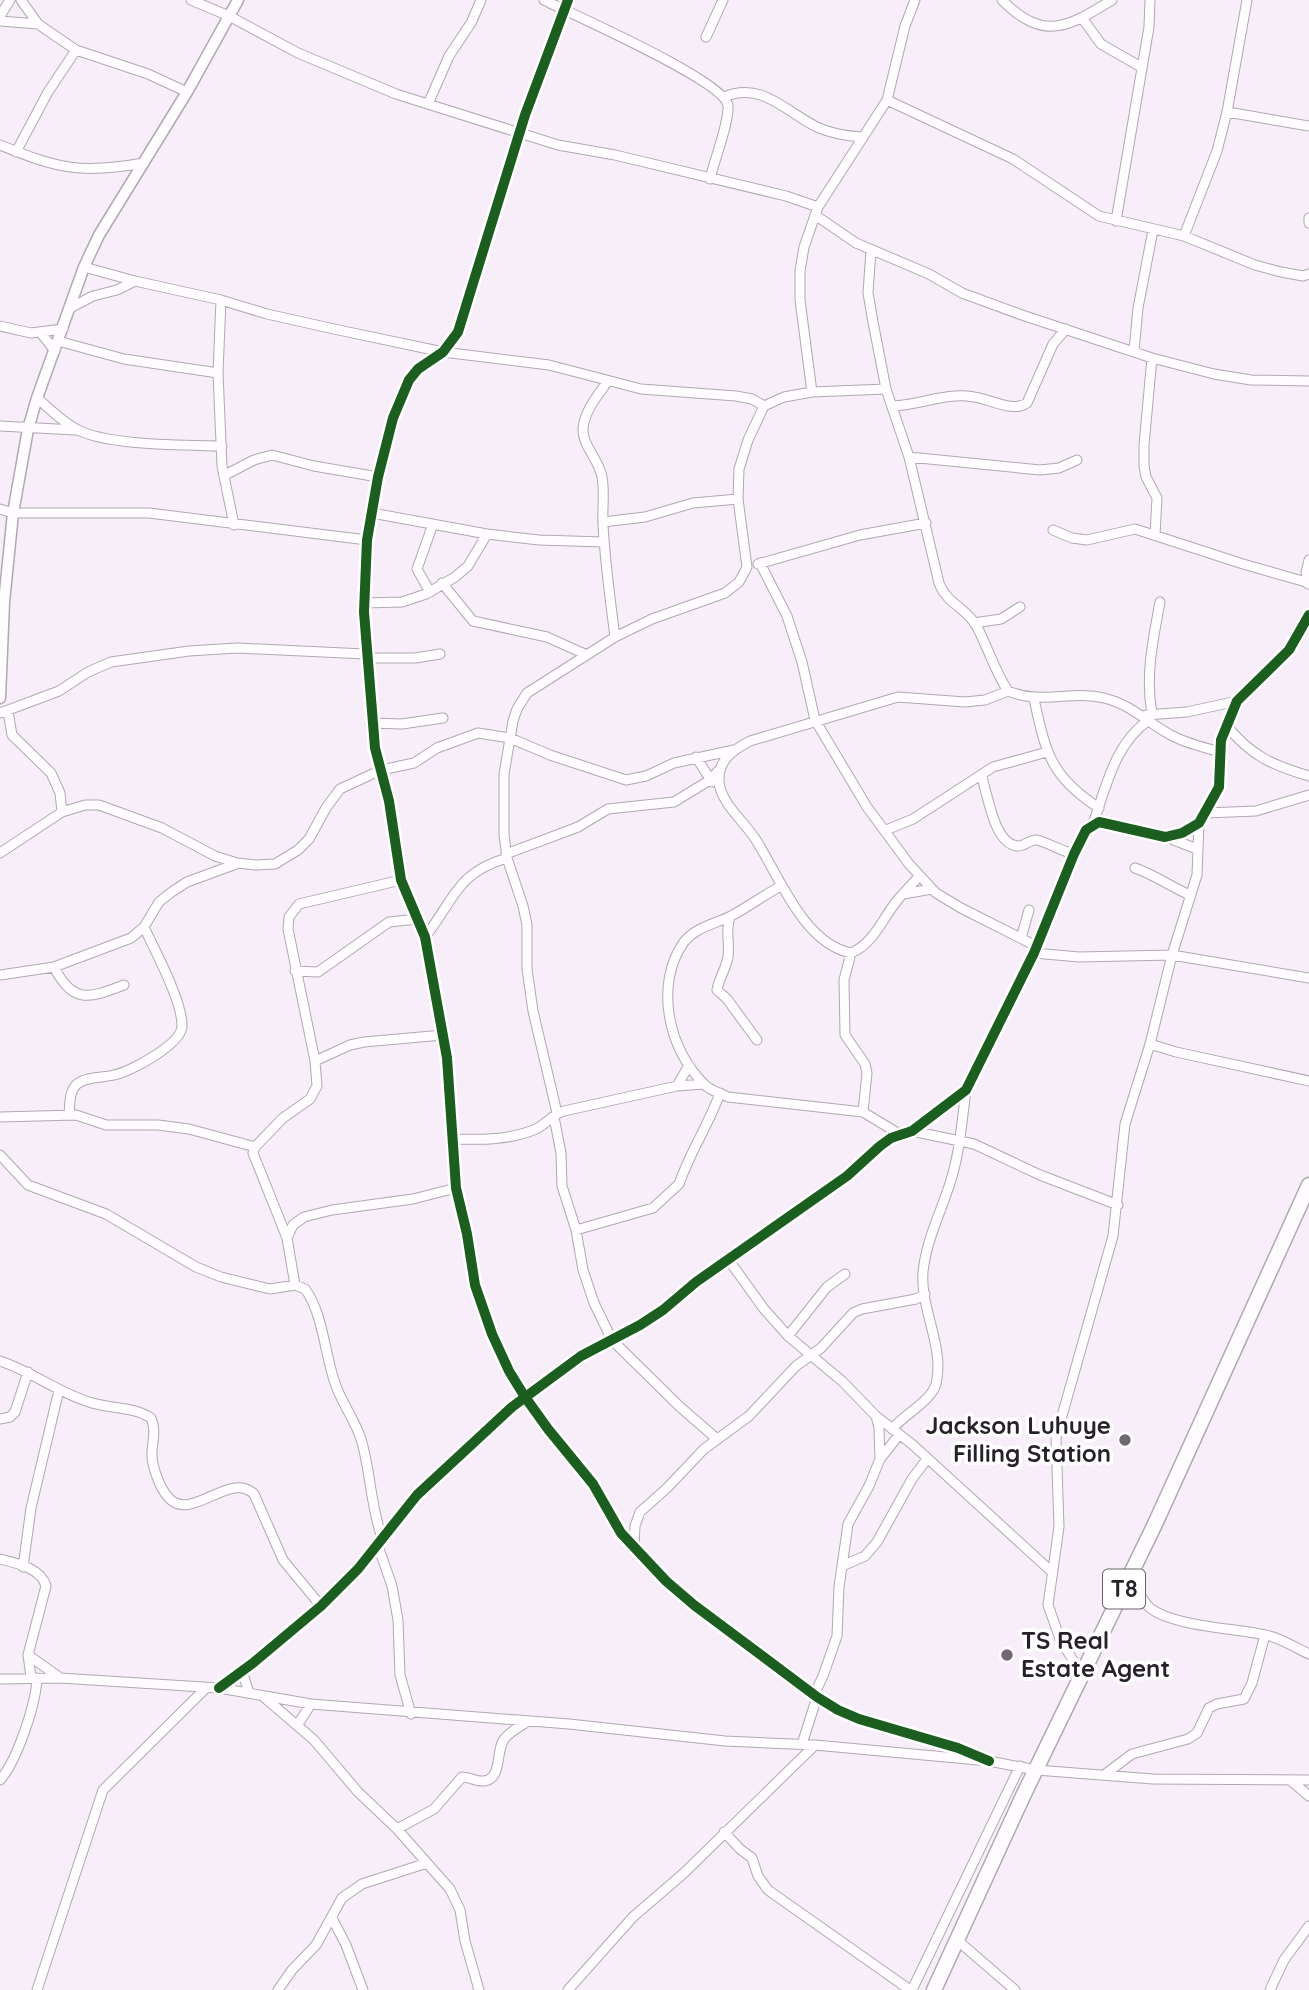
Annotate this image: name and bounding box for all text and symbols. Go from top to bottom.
place label: Jackson Luhuye Filling Station [925,1410,1111,1468]
marker: Jackson Luhuye Filling Station [1117,1432,1133,1448]
road number: T8 [1103,1570,1145,1608]
place label: TS Real Estate Agent [1021,1625,1170,1683]
marker: TS Real Estate Agent [999,1647,1015,1663]

